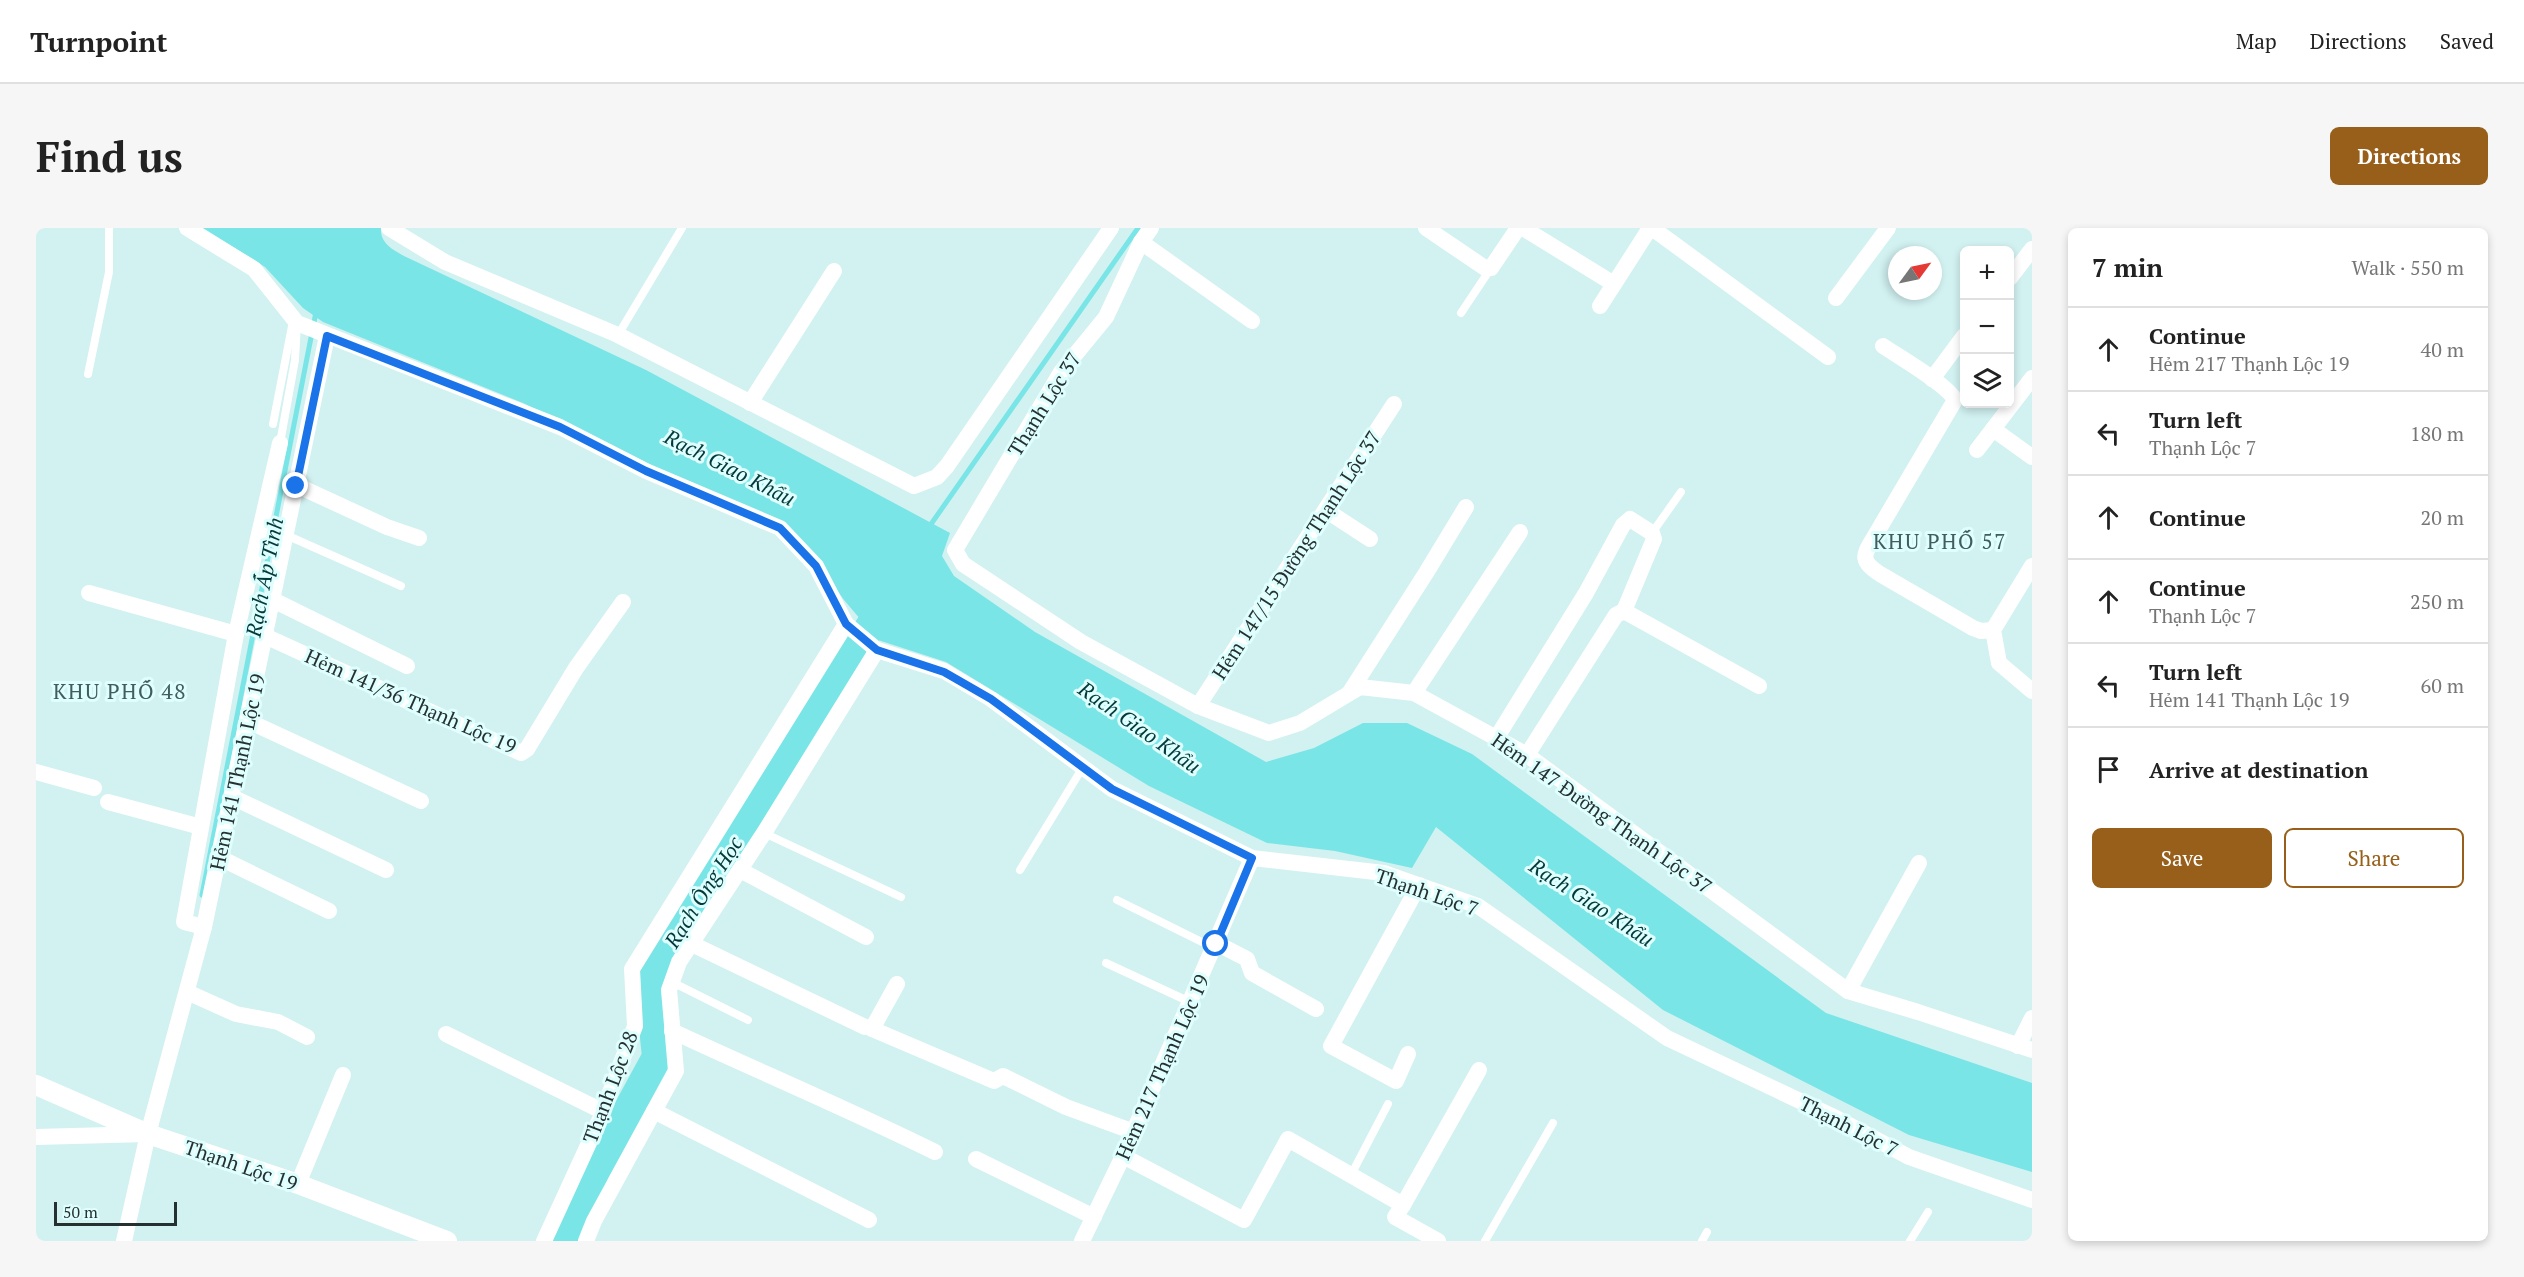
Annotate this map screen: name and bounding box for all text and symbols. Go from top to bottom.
text: Turnpoint [30,23,168,60]
text: Map [2236,27,2277,55]
text: Directions [2310,27,2407,55]
text: Saved [2440,27,2494,55]
button: Directions [2330,127,2488,185]
text: Find us [36,128,183,184]
north arrow [1888,246,1942,300]
map controls [1960,246,2014,408]
button: + [1960,246,2014,300]
text: 7 min [2092,250,2163,284]
text: Walk · 550 m [2352,254,2464,281]
button: − [1960,300,2014,354]
text: Continue [2149,321,2246,350]
icon: ahead [2092,333,2125,366]
text: 40 m [2421,336,2464,363]
street label: Thạnh Lộc 37 [1001,347,1087,461]
text: Hẻm 217 Thạnh Lộc 19 [2149,350,2349,377]
button: layers [1960,354,2014,408]
text: Turn left [2149,405,2242,434]
icon: left [2092,417,2125,450]
text: 180 m [2410,420,2464,447]
water label: Rạch Giao Khẩu [659,422,800,512]
street label: Hẻm 147/15 Đường Thạnh Lộc 37 [1205,425,1387,685]
text: Thạnh Lộc 7 [2149,434,2256,461]
route end [282,472,308,498]
icon: ahead [2092,501,2125,534]
text: Continue [2149,503,2246,532]
text: 20 m [2421,504,2464,531]
water label: Rạch Ấp Tình [239,515,289,640]
district label: KHU PHỐ 57 [1873,527,2007,555]
text: Continue [2149,573,2246,602]
icon: ahead [2092,585,2125,618]
text: 250 m [2410,588,2464,615]
text: Thạnh Lộc 7 [2149,602,2256,629]
street label: Hẻm 141/36 Thạnh Lộc 19 [301,642,521,760]
text: Turn left [2149,657,2242,686]
icon: left [2092,669,2125,702]
street label: Hẻm 141 Thạnh Lộc 19 [203,671,271,873]
text: 60 m [2421,672,2464,699]
water label: Rạch Giao Khẩu [1073,674,1207,779]
district label: KHU PHỐ 48 [53,677,187,705]
text: Hẻm 141 Thạnh Lộc 19 [2149,686,2349,713]
street label: Hẻm 147 Đường Thạnh Lộc 37 [1486,726,1718,900]
icon: arrive [2092,753,2125,786]
text: Arrive at destination [2149,755,2368,784]
button: Save [2092,828,2272,888]
button: Share [2284,828,2464,888]
water label: Rạch Ông Học [657,830,749,954]
water label: Rạch Giao Khẩu [1524,851,1660,953]
street label: Thạnh Lộc 7 [1372,862,1482,922]
route start [1202,930,1228,956]
street label: Hẻm 217 Thạnh Lộc 19 [1109,970,1215,1164]
street label: Thạnh Lộc 28 [576,1027,644,1147]
street label: Thạnh Lộc 7 [1795,1090,1903,1162]
street label: Thạnh Lộc 19 [181,1133,301,1197]
scale bar [54,1199,177,1226]
text: 50 m [63,1201,98,1223]

